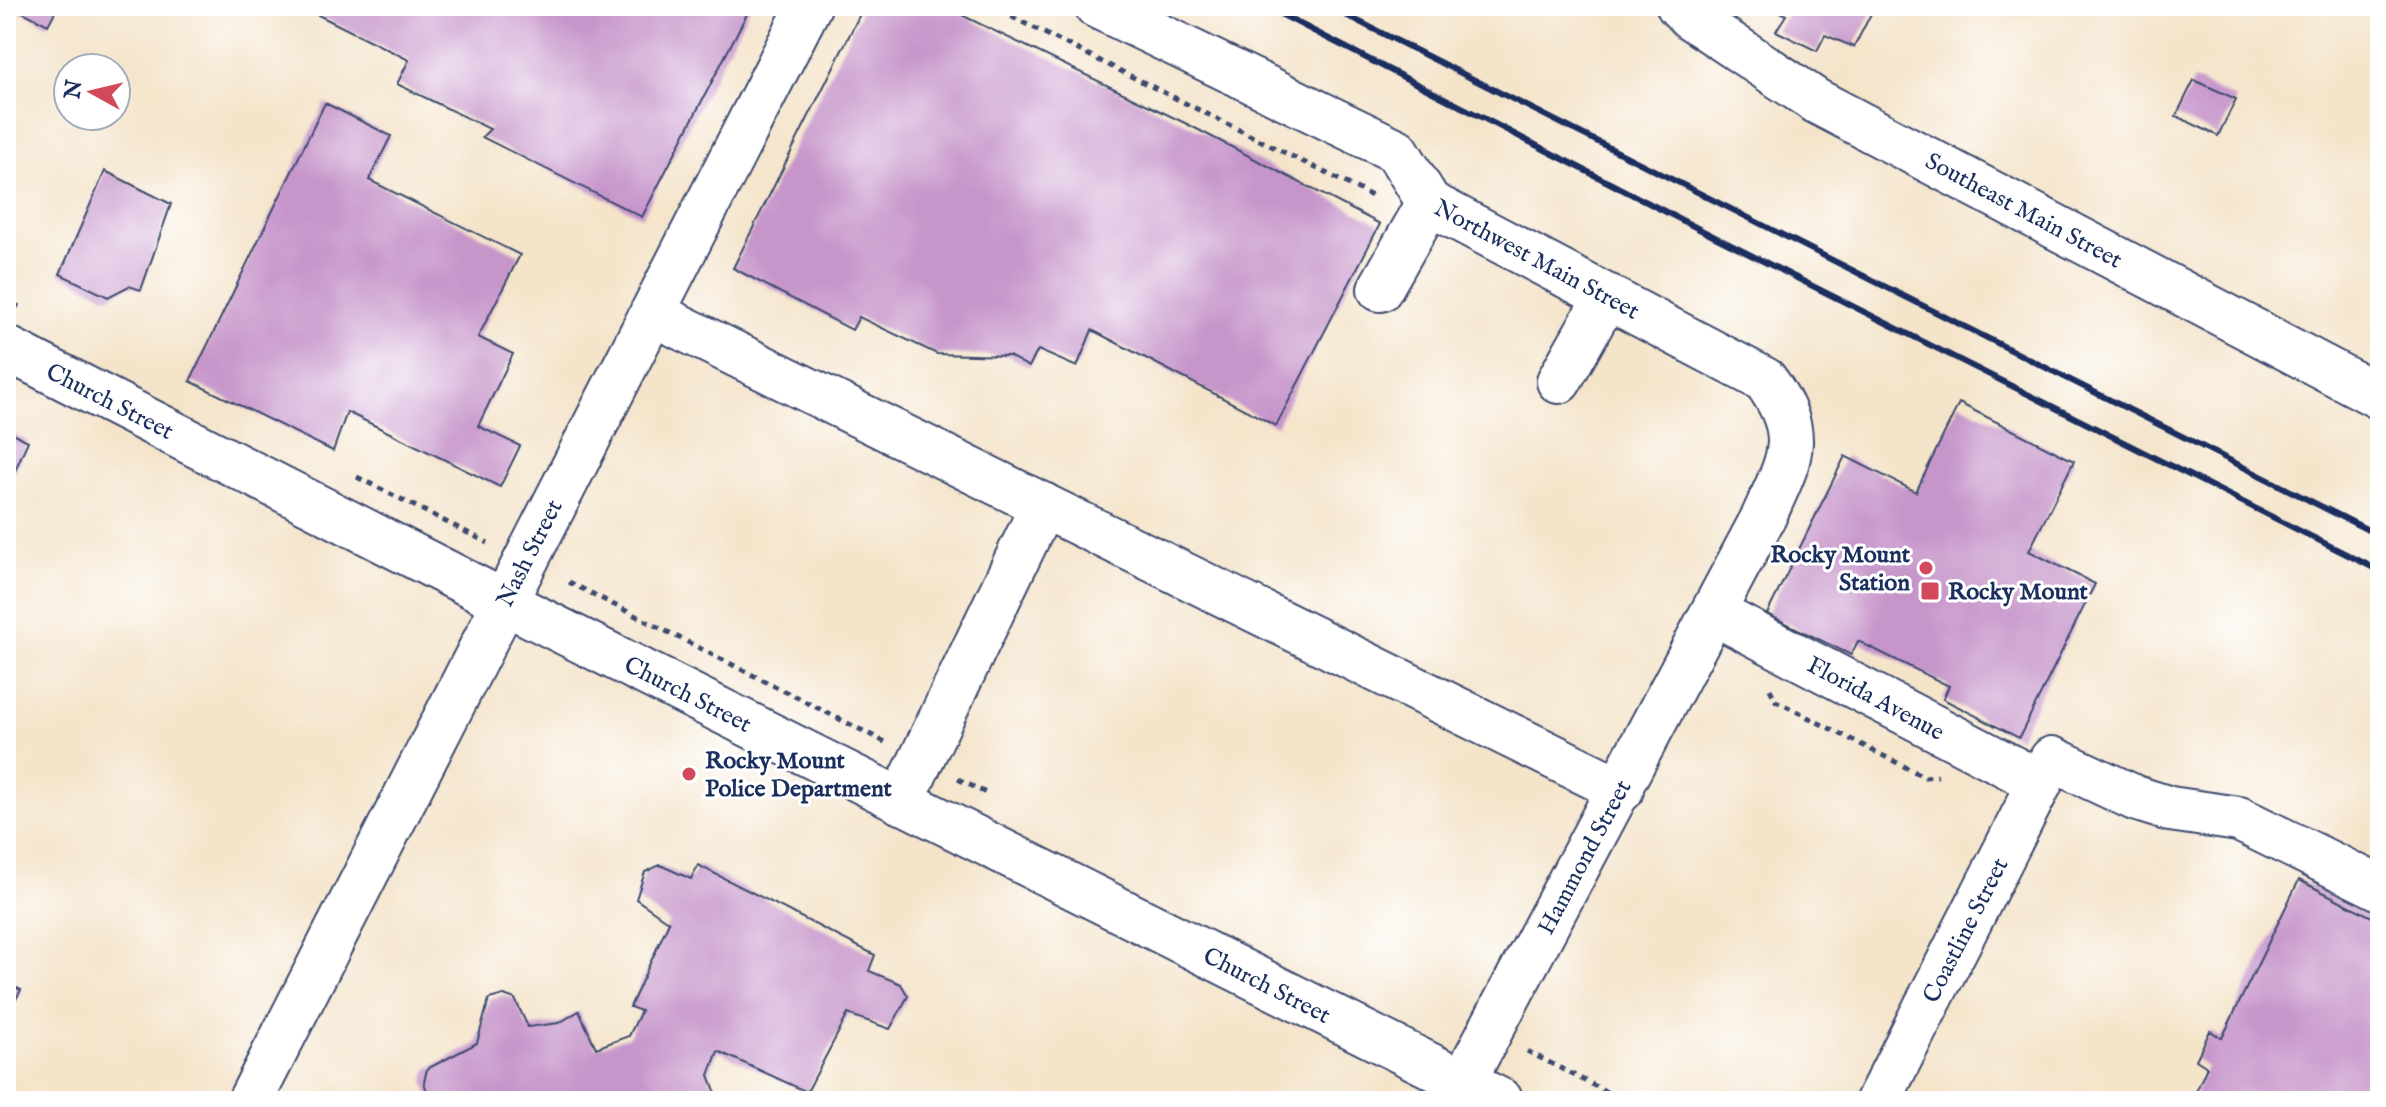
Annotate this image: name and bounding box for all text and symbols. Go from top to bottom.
north arrow [52,52,132,132]
text: N [59,78,89,102]
street label: Southeast Main Street [1919,146,2127,276]
street label: Northwest Main Street [1428,193,1644,328]
street label: Church Street [40,357,178,448]
street label: Nash Street [490,495,571,613]
place label: Rocky Mount Station [1770,540,1911,599]
marker: Rocky Mount Station [1917,559,1935,577]
place label: Rocky Mount [1948,577,2089,608]
marker: Rocky Mount [1919,580,1941,602]
street label: Church Street [618,650,756,741]
street label: Florida Avenue [1801,650,1949,749]
place label: Rocky Mount Police Department [705,746,893,805]
marker: Rocky Mount Police Department [680,765,698,783]
street label: Hammond Street [1531,775,1639,941]
street label: Coastline Street [1916,853,2016,1008]
street label: Church Street [1197,941,1335,1032]

